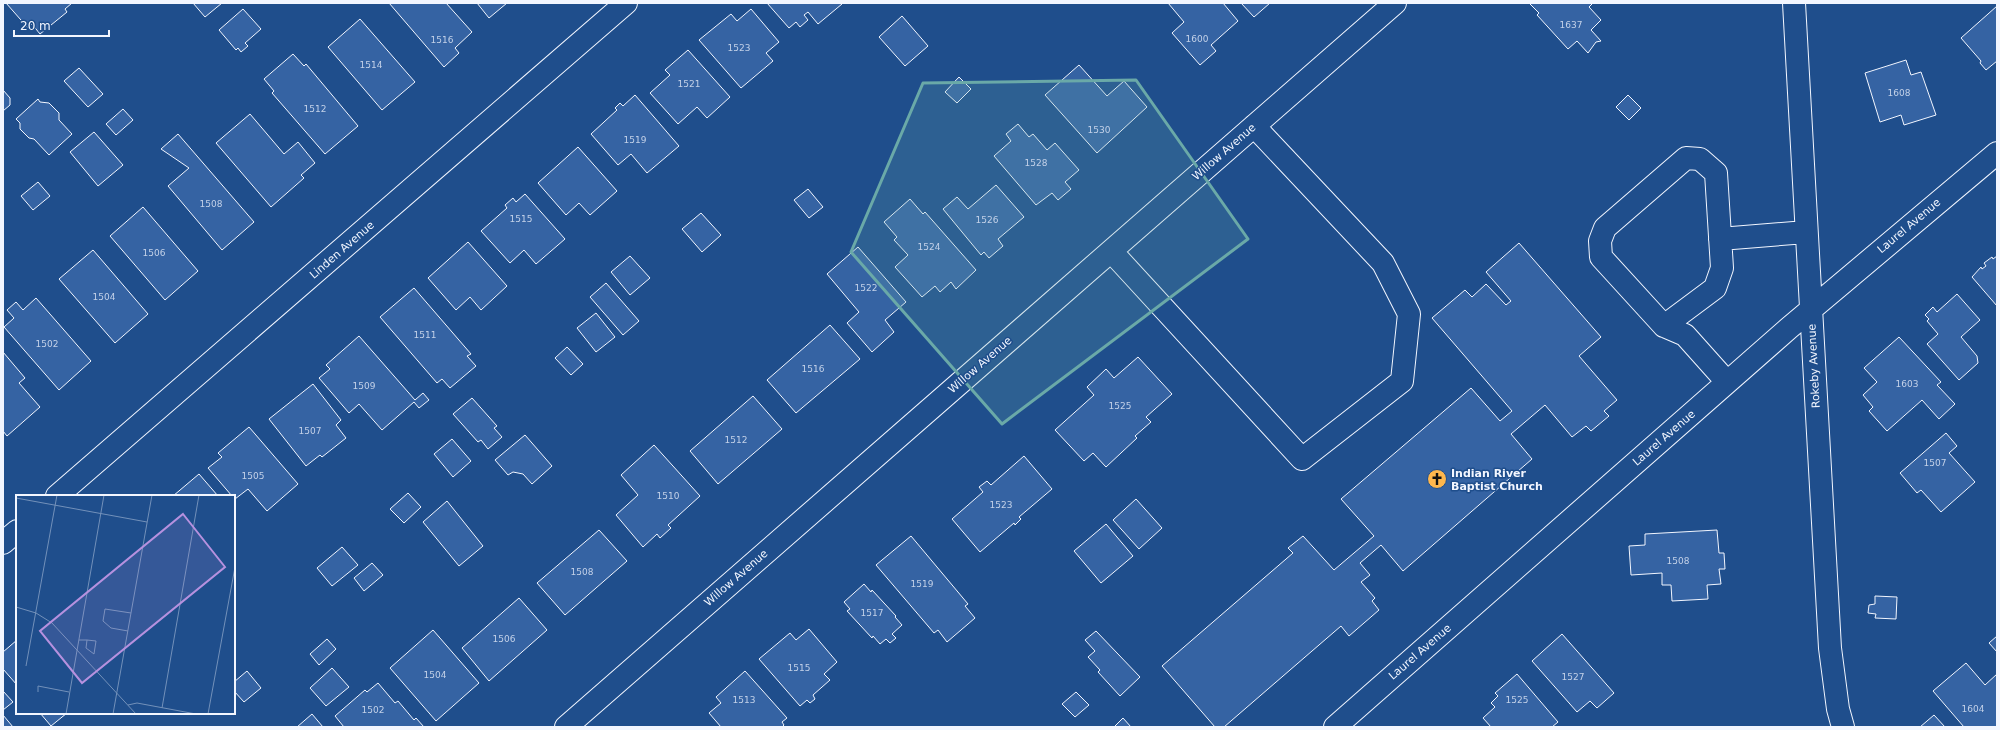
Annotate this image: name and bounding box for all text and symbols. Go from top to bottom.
scale bar [14,12,109,38]
text: 20 m [20,19,51,33]
house number: 1637 [1560,20,1582,30]
house number: 1600 [1186,34,1209,44]
house number: 1516 [431,35,454,45]
house number: 1523 [728,43,750,53]
house number: 1514 [360,60,383,70]
house number: 1521 [678,79,700,89]
house number: 1608 [1888,88,1911,98]
house number: 1512 [304,104,326,114]
street label: Willow Avenue [1190,121,1259,183]
house number: 1530 [1088,125,1111,135]
house number: 1519 [624,135,647,145]
house number: 1528 [1025,158,1048,168]
street label: Laurel Avenue [1875,196,1943,256]
house number: 1508 [200,199,223,209]
house number: 1515 [510,214,532,224]
house number: 1526 [976,215,999,225]
street label: Linden Avenue [307,218,377,282]
house number: 1524 [918,242,941,252]
house number: 1506 [143,248,166,258]
house number: 1522 [855,283,877,293]
house number: 1504 [93,292,116,302]
street label: Rokeby Avenue [1805,323,1823,409]
house number: 1511 [414,330,436,340]
street label: Willow Avenue [946,334,1015,396]
house number: 1502 [36,339,58,349]
house number: 1516 [802,364,825,374]
house number: 1603 [1896,379,1918,389]
house number: 1509 [353,381,376,391]
house number: 1525 [1109,401,1131,411]
street label: Laurel Avenue [1630,407,1698,469]
house number: 1507 [299,426,321,436]
house number: 1512 [725,435,747,445]
house number: 1507 [1924,458,1946,468]
place label: Indian River Baptist Church [1451,467,1543,493]
church icon: Indian River Baptist Church [1426,468,1448,490]
house number: 1505 [242,471,264,481]
house number: 1510 [657,491,680,501]
inset map [16,495,235,714]
house number: 1523 [990,500,1012,510]
street label: Willow Avenue [702,547,771,609]
house number: 1508 [1667,556,1690,566]
house number: 1508 [571,567,594,577]
house number: 1519 [911,579,934,589]
house number: 1517 [861,608,883,618]
street label: Laurel Avenue [1386,621,1454,683]
house number: 1506 [493,634,516,644]
house number: 1515 [788,663,810,673]
house number: 1504 [424,670,447,680]
house number: 1527 [1562,672,1584,682]
house number: 1513 [733,695,755,705]
house number: 1525 [1506,695,1528,705]
house number: 1604 [1962,704,1985,714]
house number: 1502 [362,705,384,715]

